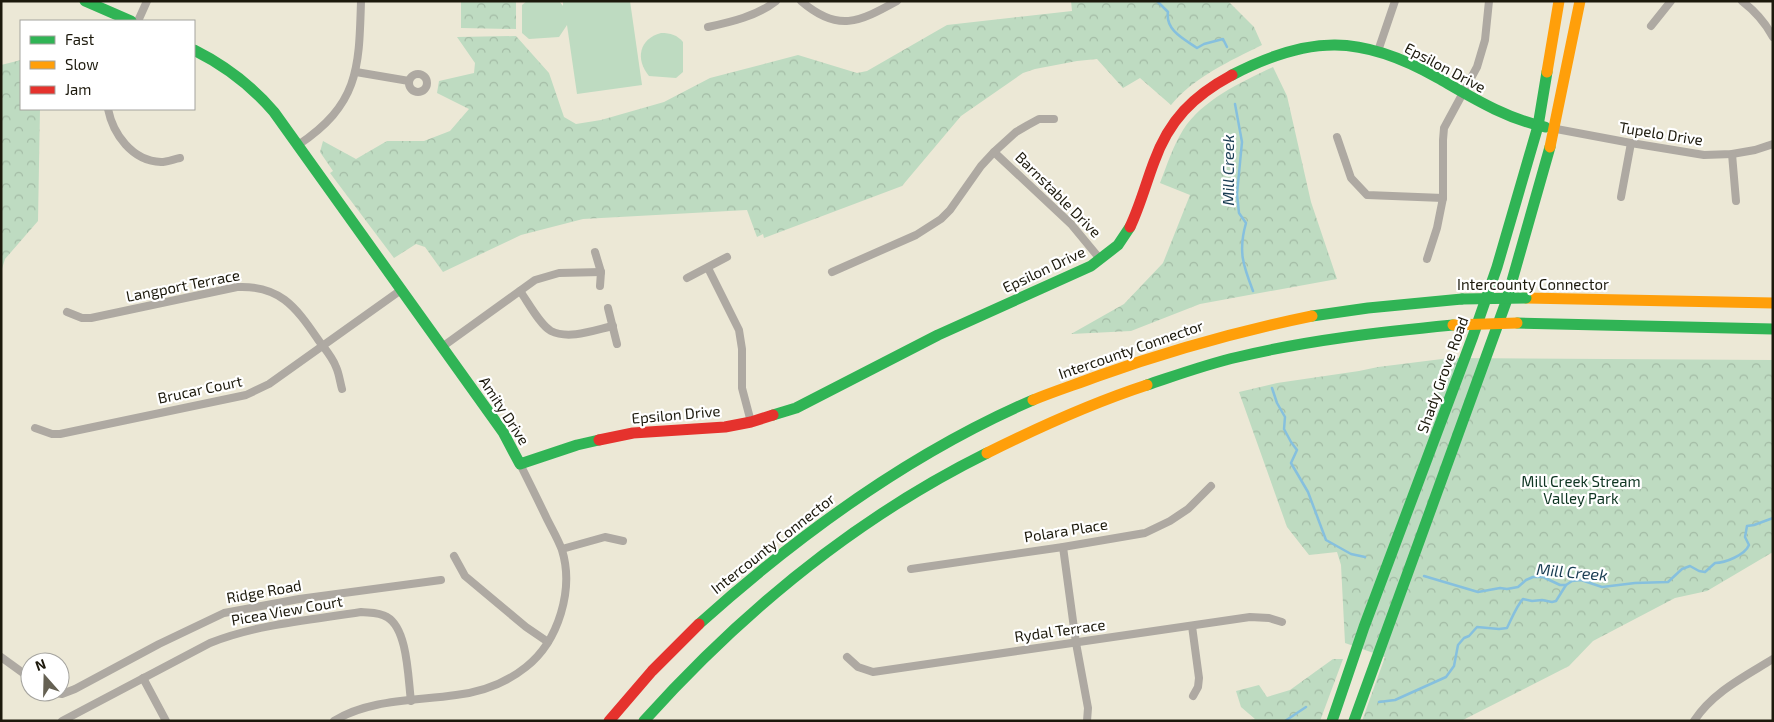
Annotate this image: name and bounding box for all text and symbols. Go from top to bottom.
legend [20,20,195,110]
text: Fast [65,30,95,48]
street label: Epsilon Drive [1402,38,1489,96]
text: Slow [65,55,99,73]
text: Jam [65,80,91,98]
street label: Tupelo Drive [1618,118,1704,149]
water label: Mill Creek [1218,134,1237,206]
street label: Barnstable Drive [1012,148,1105,241]
street label: Epsilon Drive [999,242,1088,296]
street label: Langport Terrace [124,265,241,305]
street label: Intercounty Connector [1457,275,1609,293]
street label: Shady Grove Road [1413,314,1471,435]
street label: Intercounty Connector [1056,316,1205,382]
street label: Brucar Court [156,371,244,407]
street label: Amity Drive [476,373,534,448]
street label: Epsilon Drive [631,401,721,427]
park label: Mill Creek Stream Valley Park [1521,472,1641,507]
street label: Intercounty Connector [707,489,838,597]
street label: Polara Place [1023,515,1109,546]
water label: Mill Creek [1536,559,1608,584]
street label: Ridge Road [225,576,303,606]
street label: Picea View Court [230,591,344,629]
street label: Rydal Terrace [1013,615,1107,645]
north arrow [20,652,70,702]
text: N [33,655,48,674]

